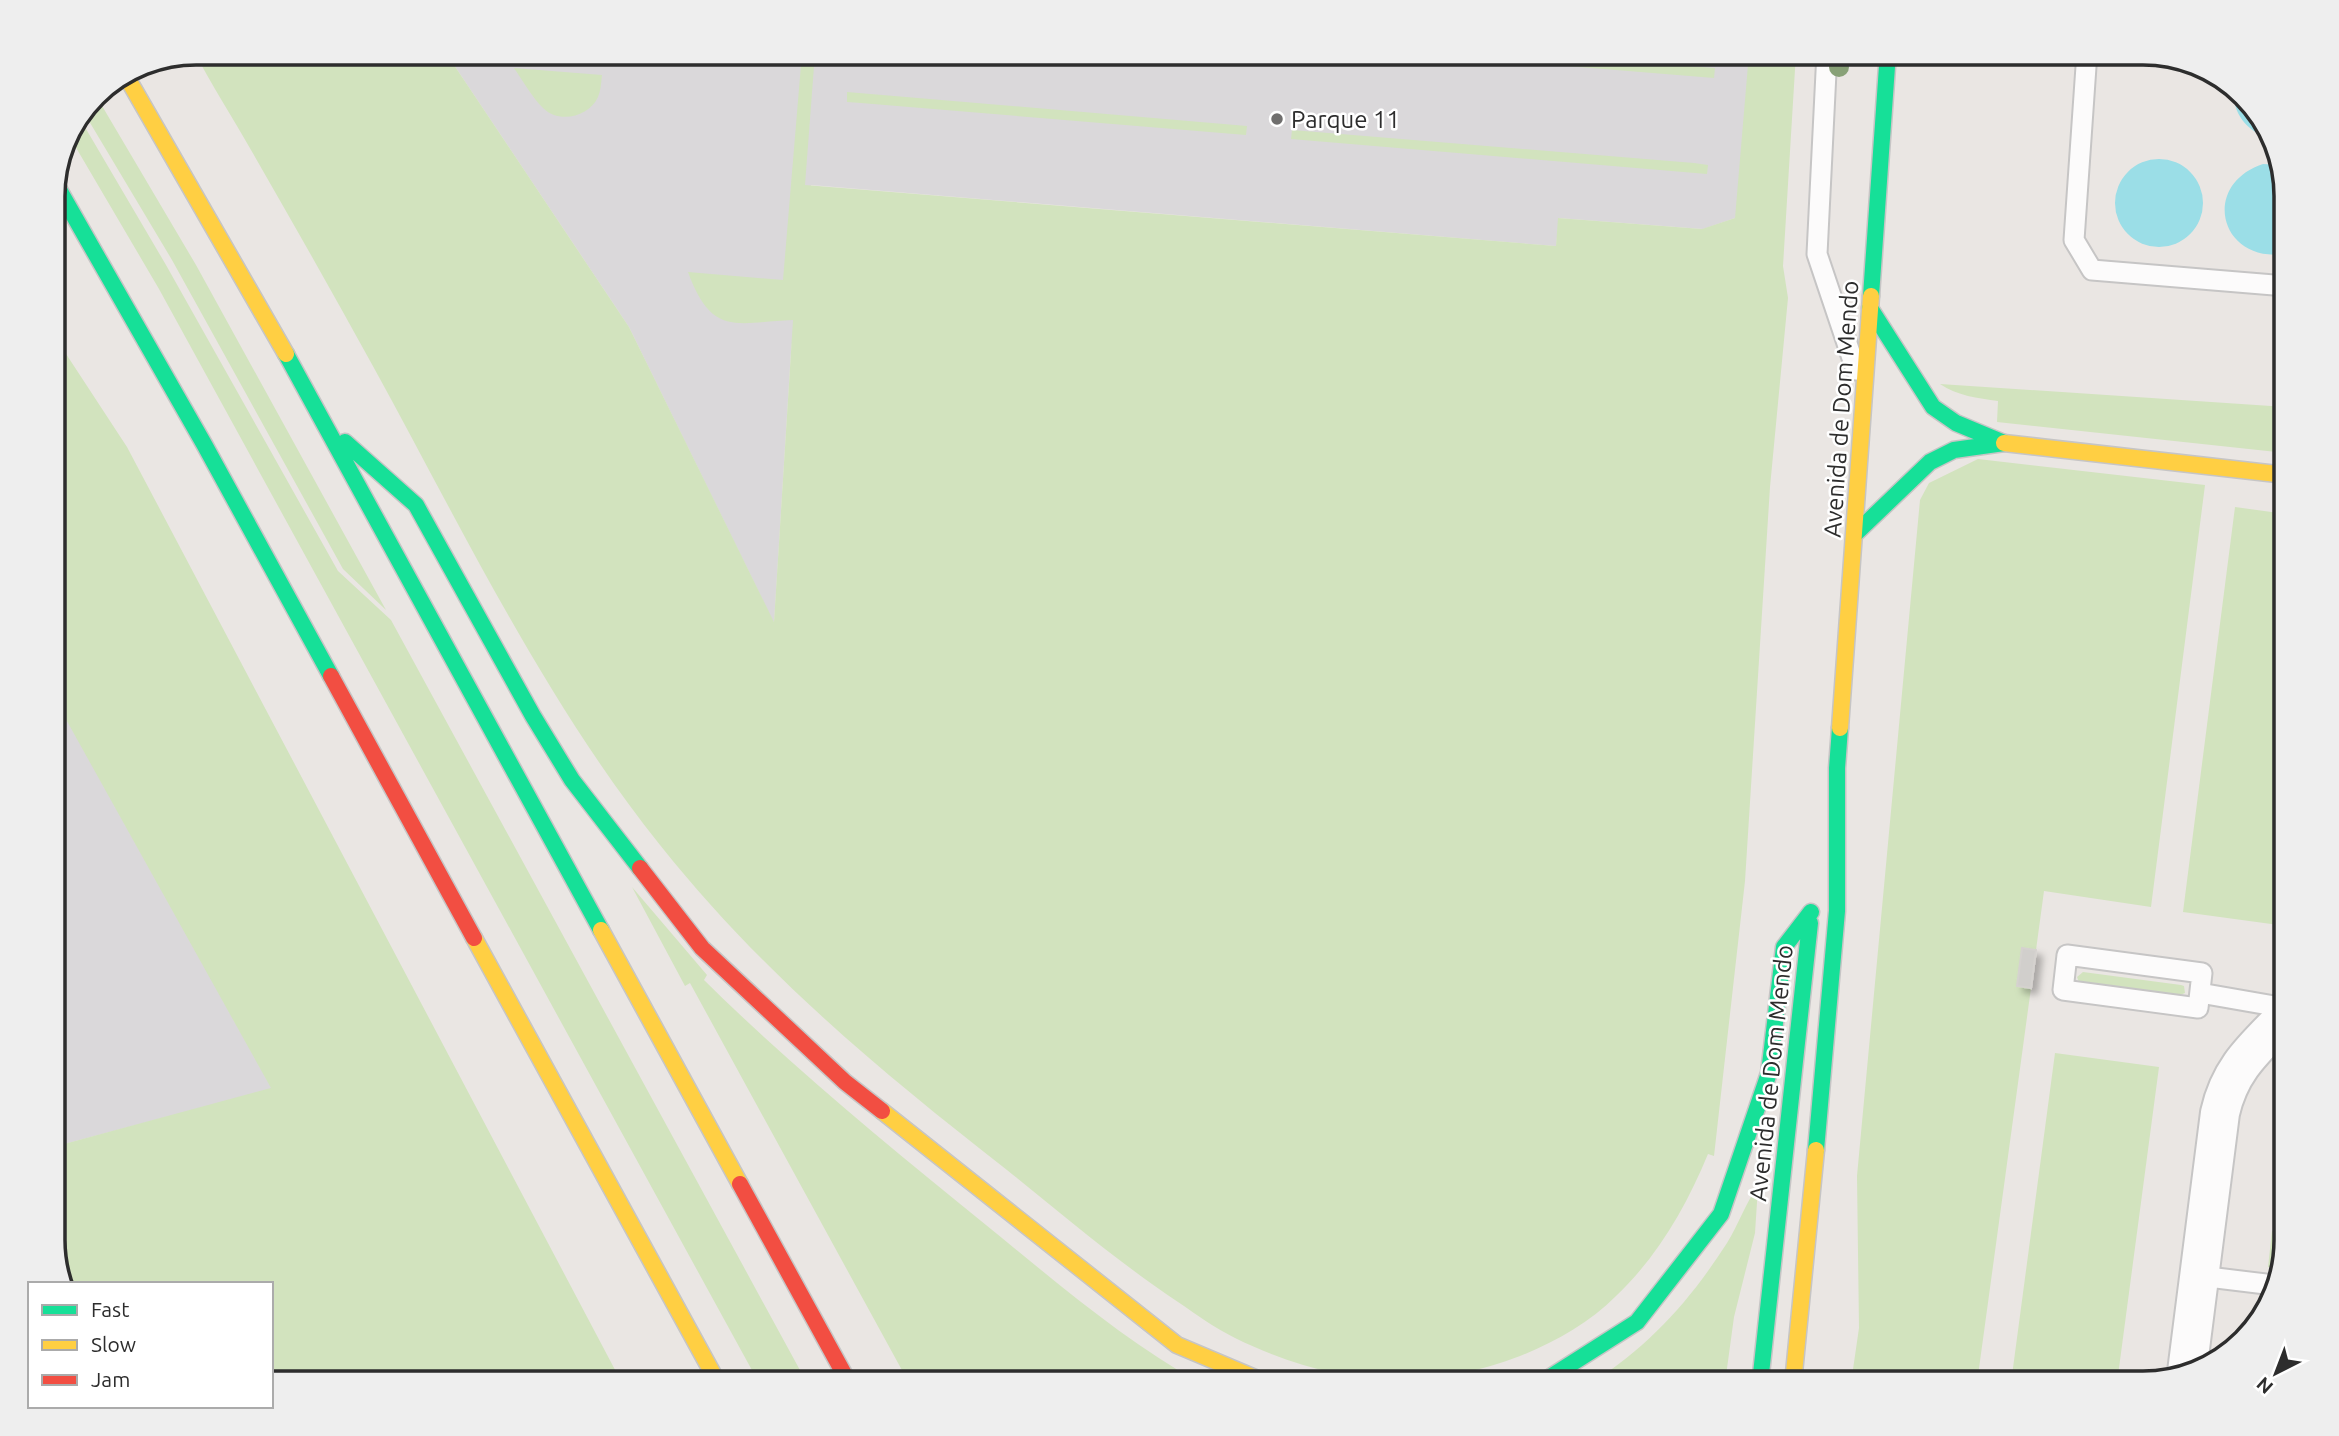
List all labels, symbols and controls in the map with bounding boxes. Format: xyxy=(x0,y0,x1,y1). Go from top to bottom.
place label: Parque 11 xyxy=(1291,106,1400,133)
marker: Parque 11 xyxy=(1269,111,1285,127)
street label: Avenida de Dom Mendo xyxy=(1819,280,1863,538)
street label: Avenida de Dom Mendo xyxy=(1744,944,1798,1202)
legend xyxy=(28,1282,273,1408)
text: Fast xyxy=(91,1297,129,1321)
text: Slow xyxy=(91,1332,136,1356)
north arrow xyxy=(2241,1338,2311,1408)
text: Jam xyxy=(91,1367,130,1391)
text: N xyxy=(2252,1373,2277,1399)

